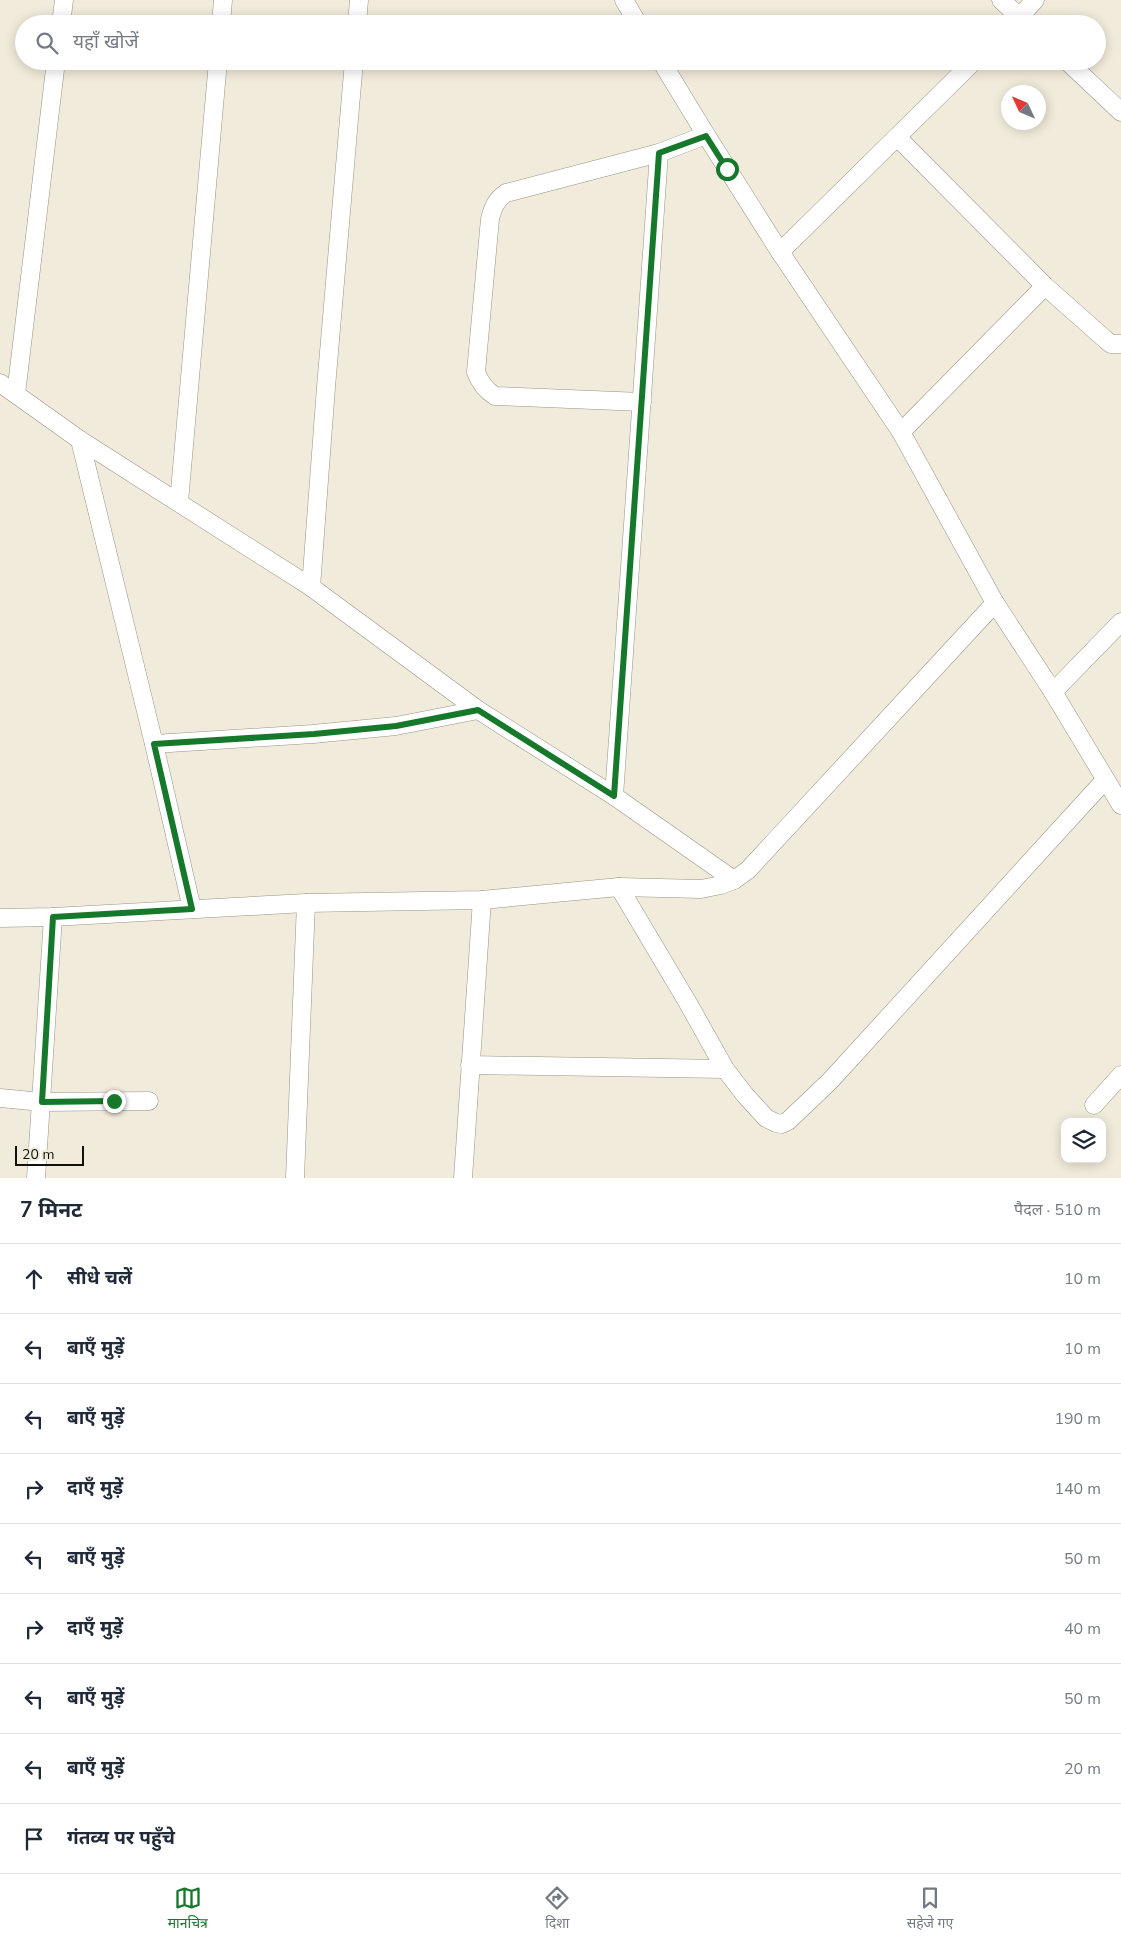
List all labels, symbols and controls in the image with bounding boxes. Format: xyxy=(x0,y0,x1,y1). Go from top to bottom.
search box xyxy=(15,15,1106,70)
icon: search xyxy=(33,29,61,57)
text: यहाँ खोजें xyxy=(73,29,138,55)
north arrow xyxy=(1001,85,1046,130)
route start xyxy=(716,158,739,181)
route end xyxy=(103,1090,126,1113)
map controls xyxy=(1061,1118,1106,1163)
button: layers xyxy=(1061,1118,1106,1163)
scale bar xyxy=(15,1143,84,1166)
text: 20 m xyxy=(22,1145,54,1164)
text: 7 मिनट xyxy=(20,1196,82,1224)
text: पैदल · 510 m xyxy=(1014,1199,1101,1221)
icon: ahead xyxy=(20,1265,48,1293)
text: सीधे चलें xyxy=(67,1265,132,1291)
text: 10 m xyxy=(1064,1268,1101,1290)
icon: left xyxy=(20,1335,48,1363)
text: बाएँ मुड़ें xyxy=(67,1335,124,1361)
text: 10 m xyxy=(1064,1338,1101,1360)
icon: left xyxy=(20,1405,48,1433)
text: बाएँ मुड़ें xyxy=(67,1405,124,1431)
text: 190 m xyxy=(1054,1408,1101,1430)
icon: right xyxy=(20,1475,48,1503)
text: दाएँ मुड़ें xyxy=(67,1475,123,1501)
text: 140 m xyxy=(1054,1478,1101,1500)
icon: left xyxy=(20,1545,48,1573)
text: बाएँ मुड़ें xyxy=(67,1545,124,1571)
text: 50 m xyxy=(1064,1548,1101,1570)
icon: right xyxy=(20,1615,48,1643)
text: दाएँ मुड़ें xyxy=(67,1615,123,1641)
text: 40 m xyxy=(1064,1618,1101,1640)
icon: left xyxy=(20,1685,48,1713)
text: बाएँ मुड़ें xyxy=(67,1685,124,1711)
text: 50 m xyxy=(1064,1688,1101,1710)
icon: left xyxy=(20,1755,48,1783)
text: बाएँ मुड़ें xyxy=(67,1755,124,1781)
text: 20 m xyxy=(1064,1758,1101,1780)
icon: arrive xyxy=(20,1825,48,1853)
text: गंतव्य पर पहुँचे xyxy=(67,1825,175,1851)
tab: मानचित्र xyxy=(168,1884,208,1934)
tab: दिशा xyxy=(543,1884,571,1934)
tab: सहेजे गए xyxy=(907,1884,953,1934)

